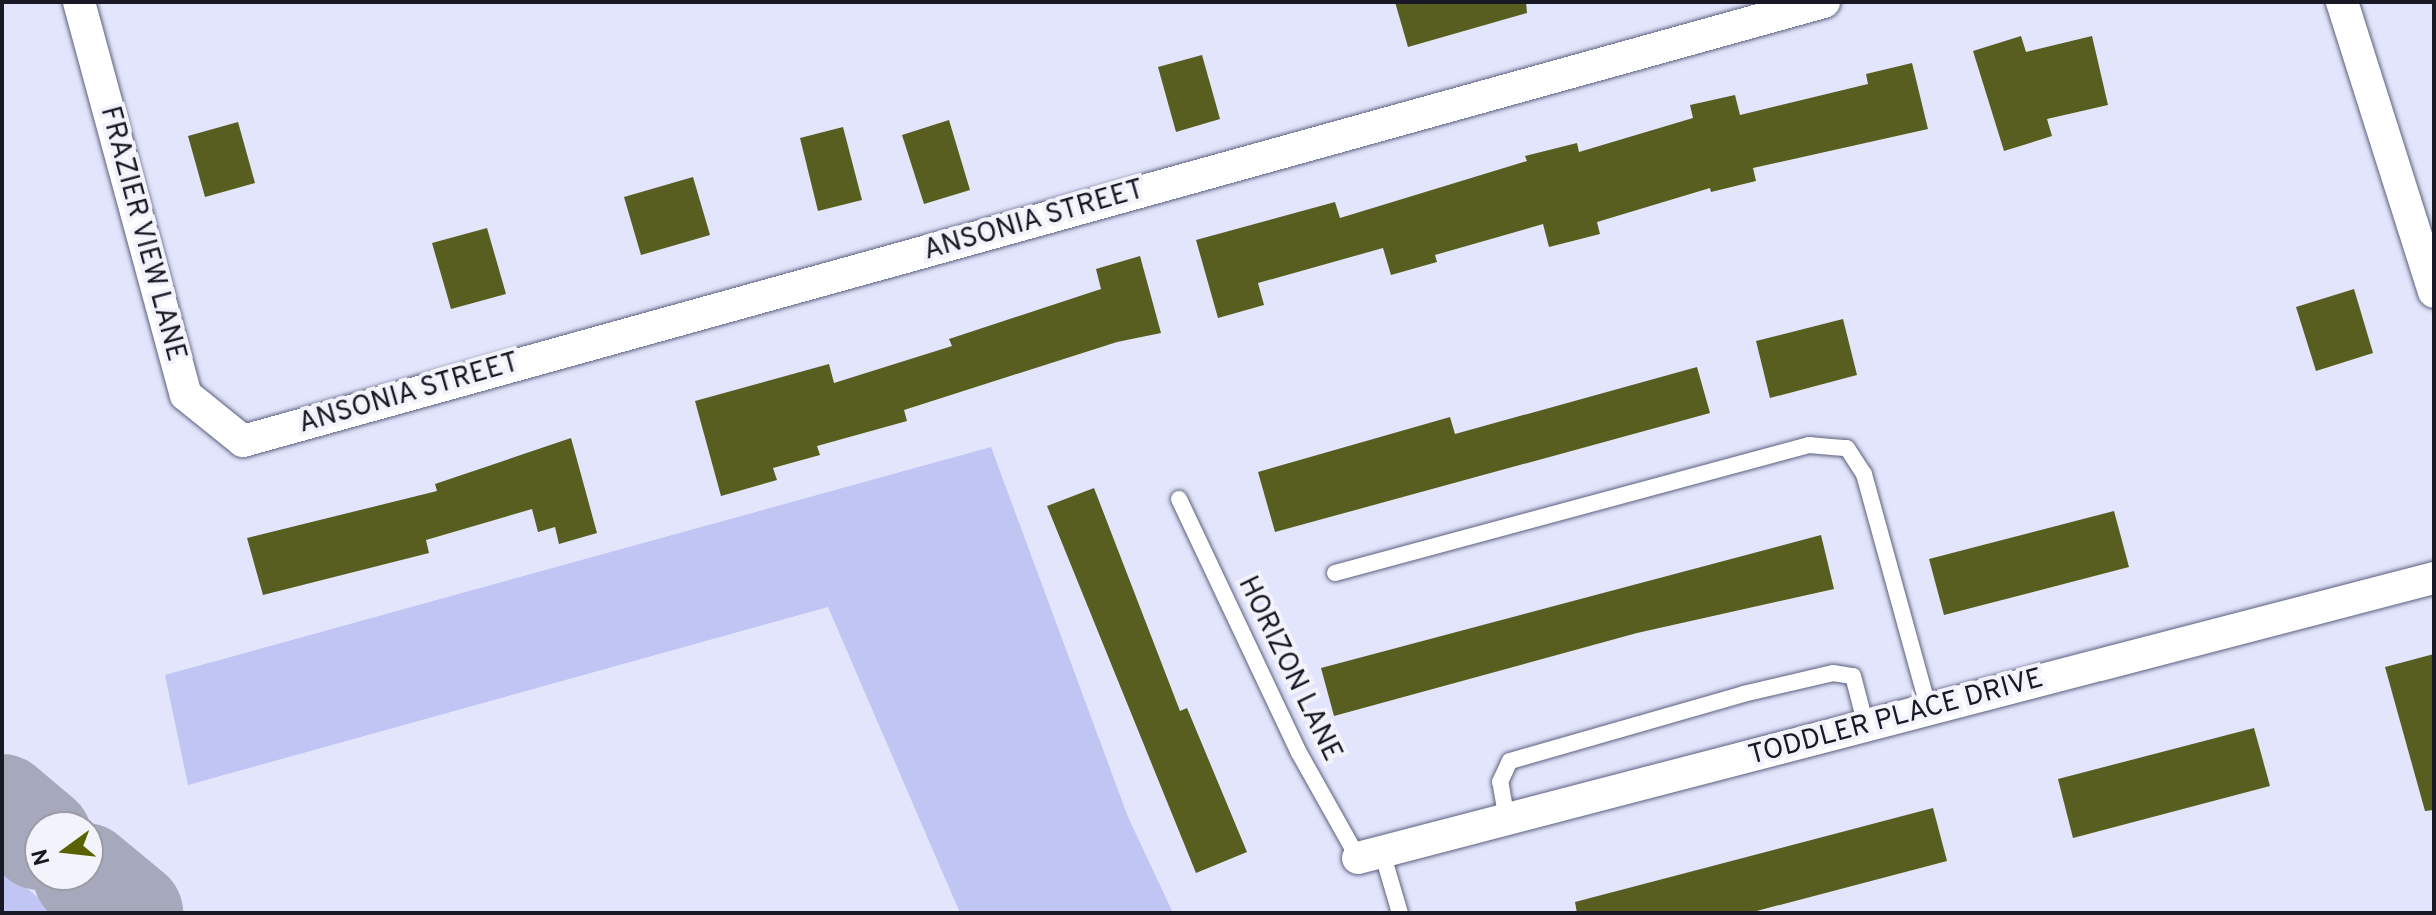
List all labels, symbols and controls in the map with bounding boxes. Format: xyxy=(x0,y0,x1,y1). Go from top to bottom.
street label: FRAZIER VIEW LANE xyxy=(92,102,192,366)
street label: ANSONIA STREET xyxy=(919,173,1149,269)
street label: ANSONIA STREET xyxy=(294,346,524,442)
street label: HORIZON LANE xyxy=(1230,571,1348,767)
street label: TODDLER PLACE DRIVE xyxy=(1745,663,2047,773)
north arrow xyxy=(24,811,104,891)
text: N xyxy=(27,846,57,868)

